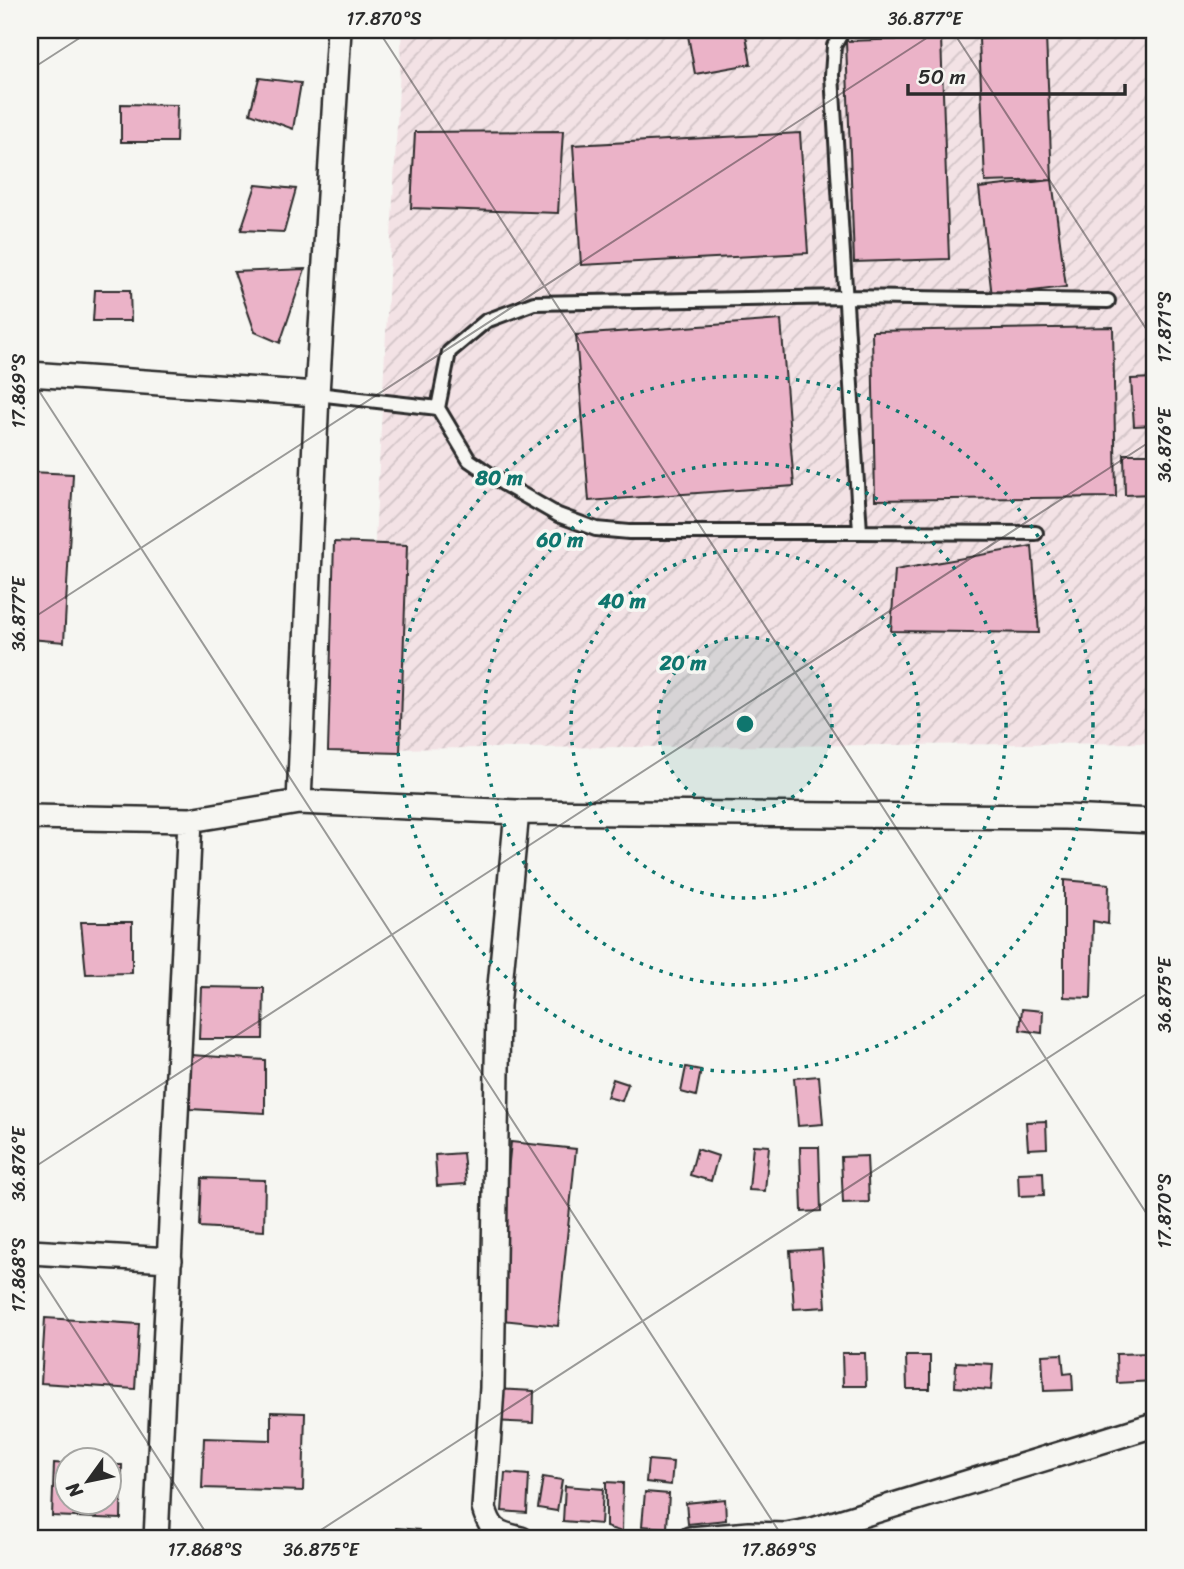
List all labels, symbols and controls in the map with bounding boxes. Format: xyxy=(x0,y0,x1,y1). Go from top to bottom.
text: 17.870°S xyxy=(347,3,421,35)
text: 36.877°E xyxy=(888,3,963,35)
scale bar xyxy=(908,52,1124,96)
text: 50 m xyxy=(918,58,966,96)
text: 17.871°S xyxy=(1149,291,1181,363)
text: 17.869°S xyxy=(3,354,35,428)
text: 36.876°E xyxy=(1149,407,1181,482)
text: 80 m xyxy=(474,459,524,497)
text: 60 m xyxy=(536,521,584,559)
text: 36.877°E xyxy=(3,576,35,651)
text: 40 m xyxy=(597,582,647,620)
text: 20 m xyxy=(659,644,707,682)
centre of rings xyxy=(733,712,757,736)
text: 36.875°E xyxy=(1149,956,1181,1033)
text: 36.876°E xyxy=(3,1126,35,1201)
text: 17.870°S xyxy=(1149,1174,1181,1248)
text: 17.868°S xyxy=(3,1238,35,1312)
north arrow xyxy=(52,1446,122,1516)
text: N xyxy=(56,1475,92,1505)
text: 17.868°S xyxy=(168,1534,242,1566)
text: 36.875°E xyxy=(283,1534,360,1566)
text: 17.869°S xyxy=(742,1534,816,1566)

